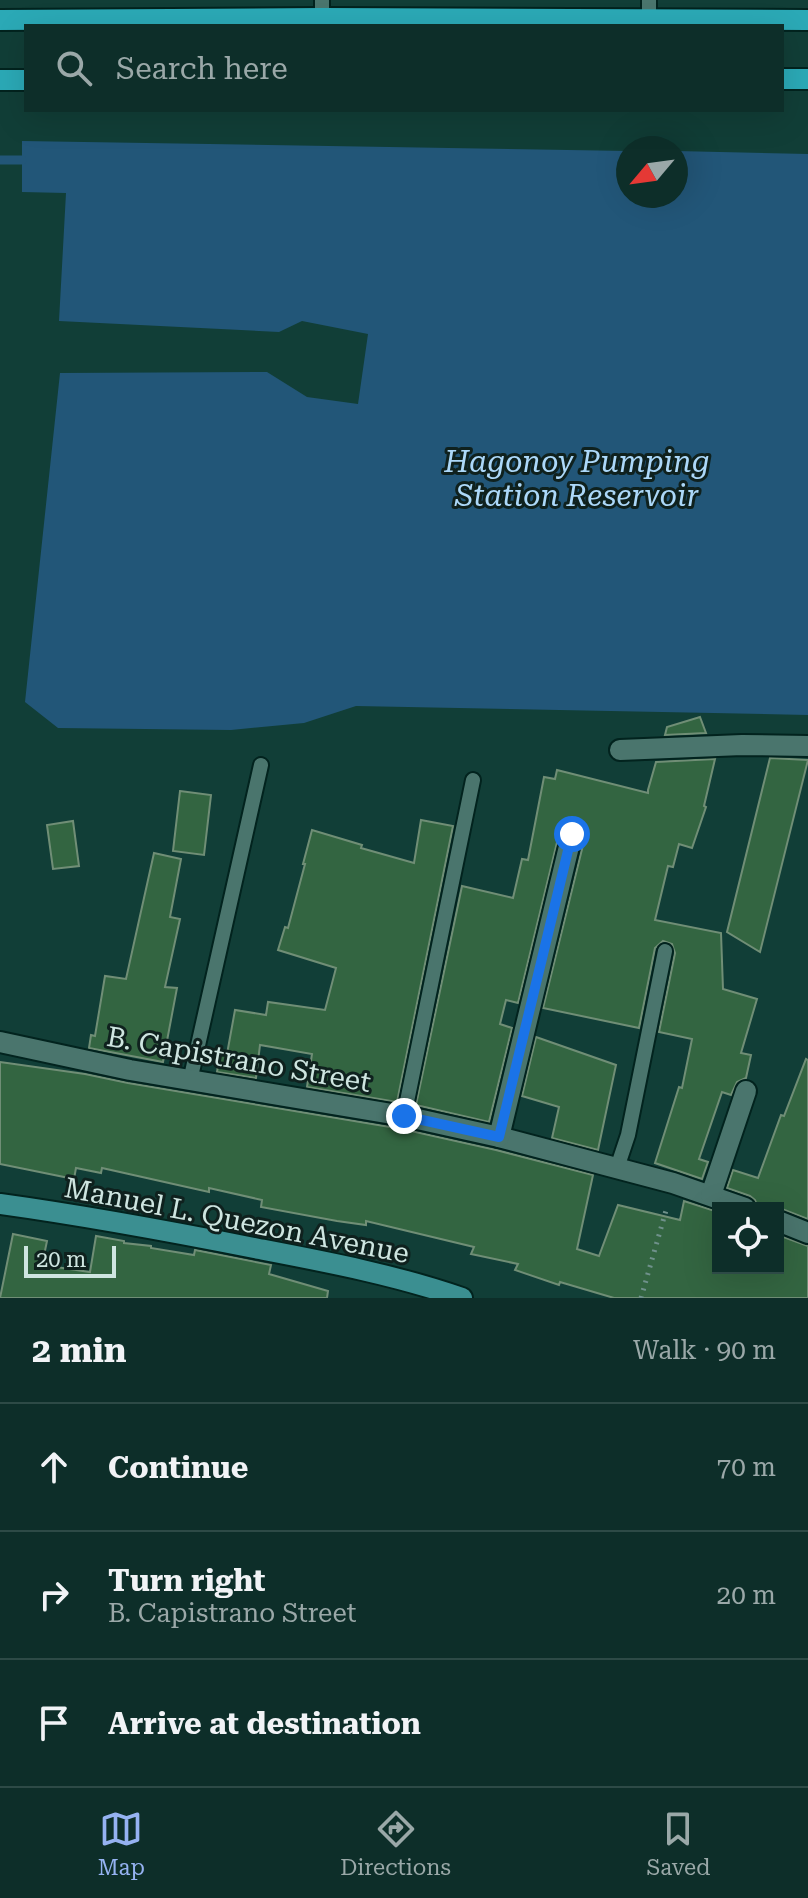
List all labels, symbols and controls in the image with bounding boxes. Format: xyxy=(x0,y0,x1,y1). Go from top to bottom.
search box xyxy=(24,24,784,112)
icon: search xyxy=(52,46,96,90)
text: Search here xyxy=(116,51,288,86)
north arrow xyxy=(616,136,688,208)
water label: Hagonoy Pumping Station Reservoir xyxy=(443,444,710,513)
route start xyxy=(554,816,590,852)
street label: B. Capistrano Street xyxy=(104,1020,374,1099)
route end xyxy=(386,1098,422,1134)
street label: Manuel L. Quezon Avenue xyxy=(62,1171,412,1270)
map controls xyxy=(712,1202,784,1274)
button: locate xyxy=(712,1202,784,1274)
scale bar xyxy=(24,1242,116,1278)
text: 20 m xyxy=(36,1247,86,1272)
text: 2 min xyxy=(32,1330,127,1370)
text: Walk · 90 m xyxy=(633,1335,776,1365)
icon: ahead xyxy=(32,1445,76,1489)
text: Continue xyxy=(108,1450,248,1485)
text: 70 m xyxy=(717,1452,776,1482)
text: Turn right xyxy=(108,1563,265,1598)
icon: right xyxy=(32,1573,76,1617)
text: 20 m xyxy=(717,1580,776,1610)
text: B. Capistrano Street xyxy=(108,1598,356,1628)
icon: arrive xyxy=(32,1701,76,1745)
text: Arrive at destination xyxy=(108,1706,421,1741)
tab: Map xyxy=(98,1807,145,1880)
tab: Directions xyxy=(340,1807,451,1880)
tab: Saved xyxy=(646,1807,710,1880)

